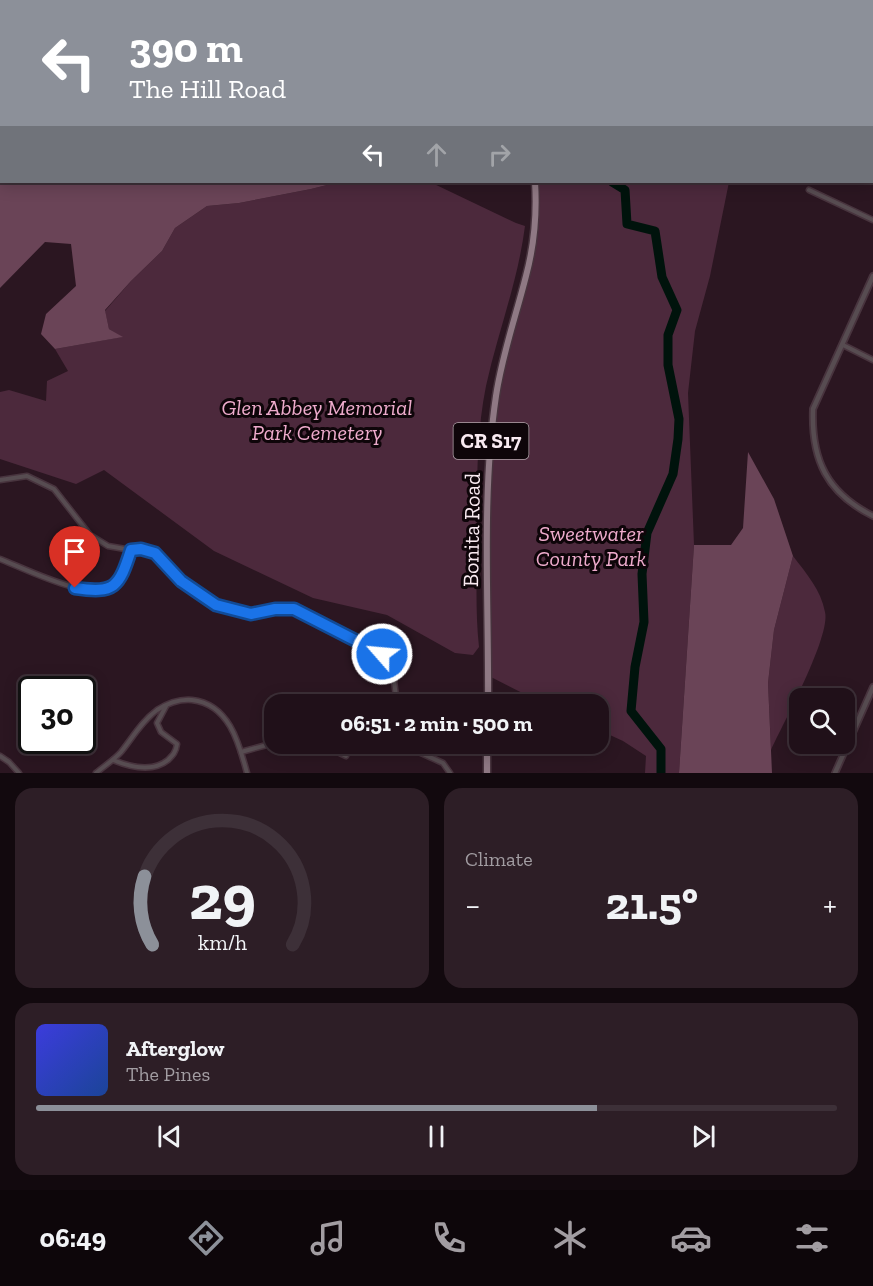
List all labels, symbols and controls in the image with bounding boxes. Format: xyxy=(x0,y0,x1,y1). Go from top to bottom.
text: 390 m xyxy=(129,22,243,73)
icon: left xyxy=(30,24,108,102)
text: The Hill Road xyxy=(129,73,286,105)
icon: left xyxy=(357,138,390,171)
icon: ahead xyxy=(420,138,453,171)
icon: right xyxy=(483,138,516,171)
park label: Glen Abbey Memorial Park Cemetery xyxy=(221,394,413,446)
road number: CR S17 xyxy=(454,423,528,459)
street label: Bonita Road xyxy=(457,473,486,587)
park label: Sweetwater County Park xyxy=(536,520,646,572)
pin xyxy=(49,526,100,588)
icon: arrive xyxy=(58,535,91,568)
position arrow xyxy=(350,622,414,686)
speed limit sign: 30 xyxy=(18,676,96,754)
map controls xyxy=(789,688,855,754)
button: search xyxy=(789,688,855,754)
text: 06:51 · 2 min · 500 m xyxy=(341,710,532,737)
text: Climate xyxy=(465,847,533,871)
text: 29 xyxy=(189,860,255,935)
text: 21.5° xyxy=(606,877,698,931)
text: − xyxy=(465,885,480,924)
text: + xyxy=(823,885,837,924)
text: km/h xyxy=(198,930,246,955)
text: Afterglow xyxy=(126,1035,224,1062)
text: The Pines xyxy=(126,1062,210,1086)
icon: previous xyxy=(153,1120,186,1153)
icon: pause xyxy=(420,1120,453,1153)
icon: next xyxy=(687,1120,720,1153)
icon: directions xyxy=(185,1217,227,1259)
icon: music xyxy=(307,1217,349,1259)
icon: phone xyxy=(428,1217,470,1259)
icon: climate xyxy=(549,1217,591,1259)
icon: car xyxy=(670,1217,712,1259)
icon: filters xyxy=(791,1217,833,1259)
text: 06:49 xyxy=(40,1222,106,1254)

